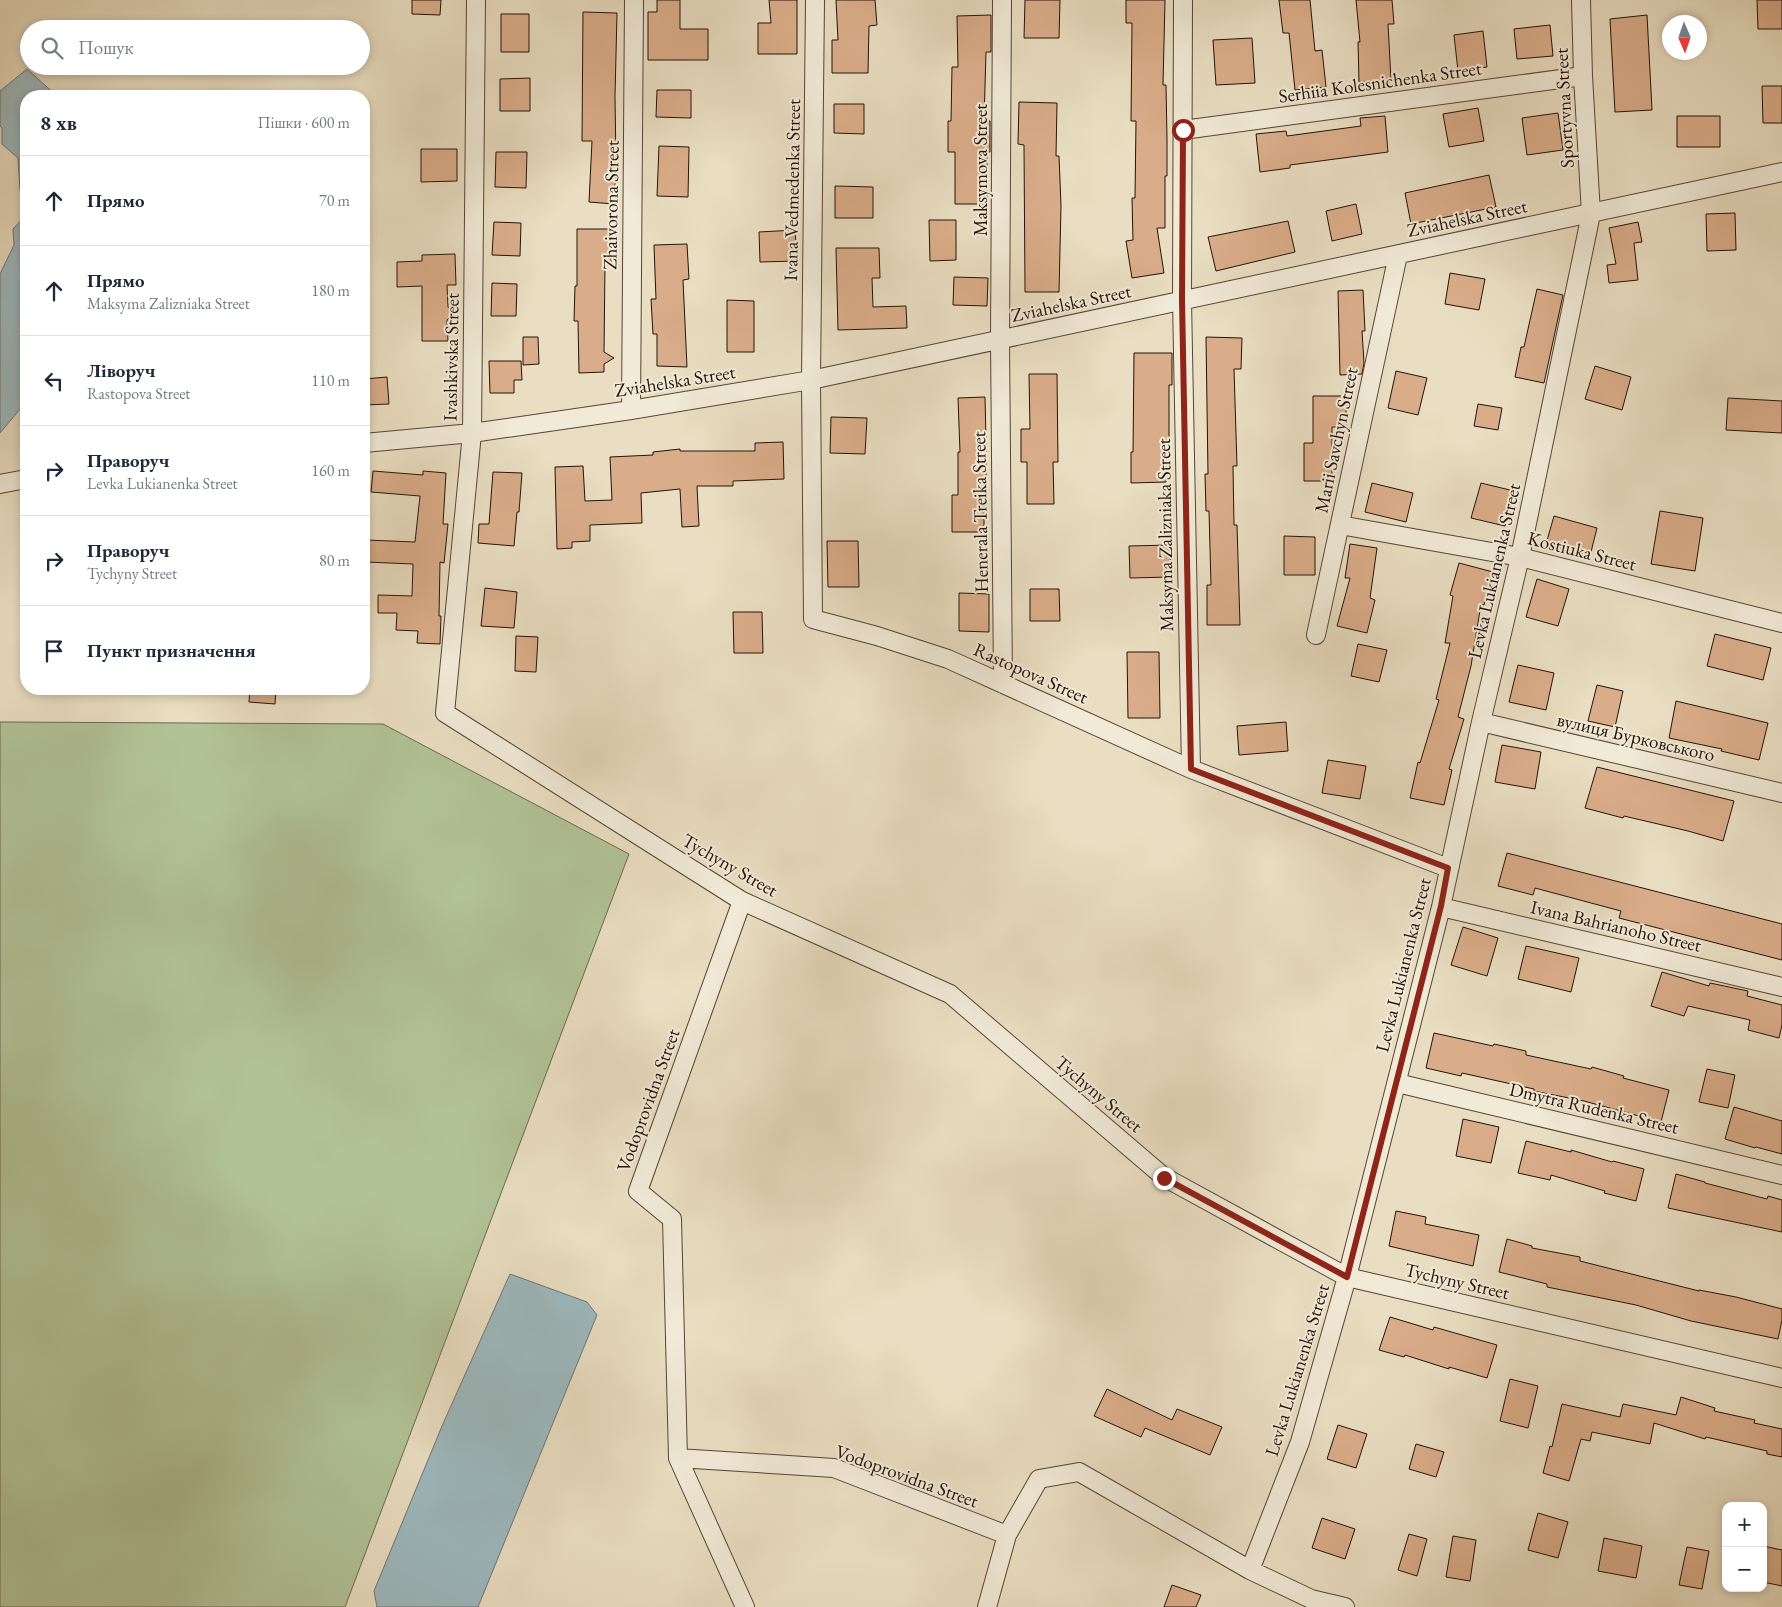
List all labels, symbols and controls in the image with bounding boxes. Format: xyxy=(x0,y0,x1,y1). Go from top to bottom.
north arrow xyxy=(1662,15,1707,60)
search box xyxy=(20,20,370,75)
icon: search xyxy=(38,34,66,62)
text: Пошук xyxy=(78,35,134,60)
street label: Sportyvna Street xyxy=(1548,47,1580,169)
street label: Serhiia Kolesnichenka Street xyxy=(1277,55,1483,109)
street label: Ivana Vedmedenka Street xyxy=(778,99,806,281)
street label: Maksymova Street xyxy=(968,104,993,236)
text: 8 хв xyxy=(40,109,77,136)
text: Пішки · 600 m xyxy=(257,112,350,133)
route start xyxy=(1172,119,1195,142)
street label: Zhaivorona Street xyxy=(597,140,625,270)
icon: ahead xyxy=(40,187,68,215)
text: Прямо xyxy=(87,188,145,213)
text: 70 m xyxy=(319,190,350,211)
street label: Zviahelska Street xyxy=(1405,193,1529,243)
text: Прямо xyxy=(87,268,145,293)
icon: ahead xyxy=(40,277,68,305)
street label: Zviahelska Street xyxy=(1009,278,1133,328)
text: 180 m xyxy=(311,280,350,301)
text: Maksyma Zalizniaka Street xyxy=(87,293,250,314)
street label: Ivashkivska Street xyxy=(437,293,465,421)
text: Ліворуч xyxy=(87,358,155,383)
street label: Zviahelska Street xyxy=(613,359,737,403)
street label: Marii Savchyn Street xyxy=(1308,365,1364,515)
icon: left xyxy=(40,367,68,395)
text: 110 m xyxy=(311,370,350,391)
text: Rastopova Street xyxy=(87,383,190,404)
street label: Henerala Treika Street xyxy=(966,431,994,593)
street label: Maksyma Zalizniaka Street xyxy=(1151,438,1179,632)
text: Праворуч xyxy=(87,448,169,473)
icon: right xyxy=(40,457,68,485)
text: 160 m xyxy=(311,460,350,481)
text: Levka Lukianenka Street xyxy=(87,473,238,494)
street label: Levka Lukianenka Street xyxy=(1462,481,1526,661)
street label: Kostiuka Street xyxy=(1525,525,1639,577)
text: Праворуч xyxy=(87,538,169,563)
icon: right xyxy=(40,547,68,575)
text: 80 m xyxy=(319,550,350,571)
text: Tychyny Street xyxy=(87,563,177,584)
icon: arrive xyxy=(40,637,68,665)
street label: Rastopova Street xyxy=(970,637,1092,709)
text: Пункт призначення xyxy=(87,638,256,663)
street label: вулиця Бурковського xyxy=(1555,707,1717,767)
street label: Tychyny Street xyxy=(677,827,783,903)
street label: Levka Lukianenka Street xyxy=(1369,875,1437,1055)
street label: Ivana Bahrianoho Street xyxy=(1528,894,1704,958)
street label: Vodoprovidna Street xyxy=(611,1025,685,1175)
street label: Tychyny Street xyxy=(1050,1050,1148,1138)
street label: Dmytra Rudenka Street xyxy=(1507,1076,1681,1140)
route end xyxy=(1153,1167,1176,1190)
street label: Tychyny Street xyxy=(1402,1257,1512,1305)
street label: Levka Lukianenka Street xyxy=(1259,1281,1335,1459)
street label: Vodoprovidna Street xyxy=(832,1439,982,1513)
map controls xyxy=(1722,1502,1767,1592)
button: + xyxy=(1722,1502,1767,1547)
button: − xyxy=(1722,1547,1767,1592)

